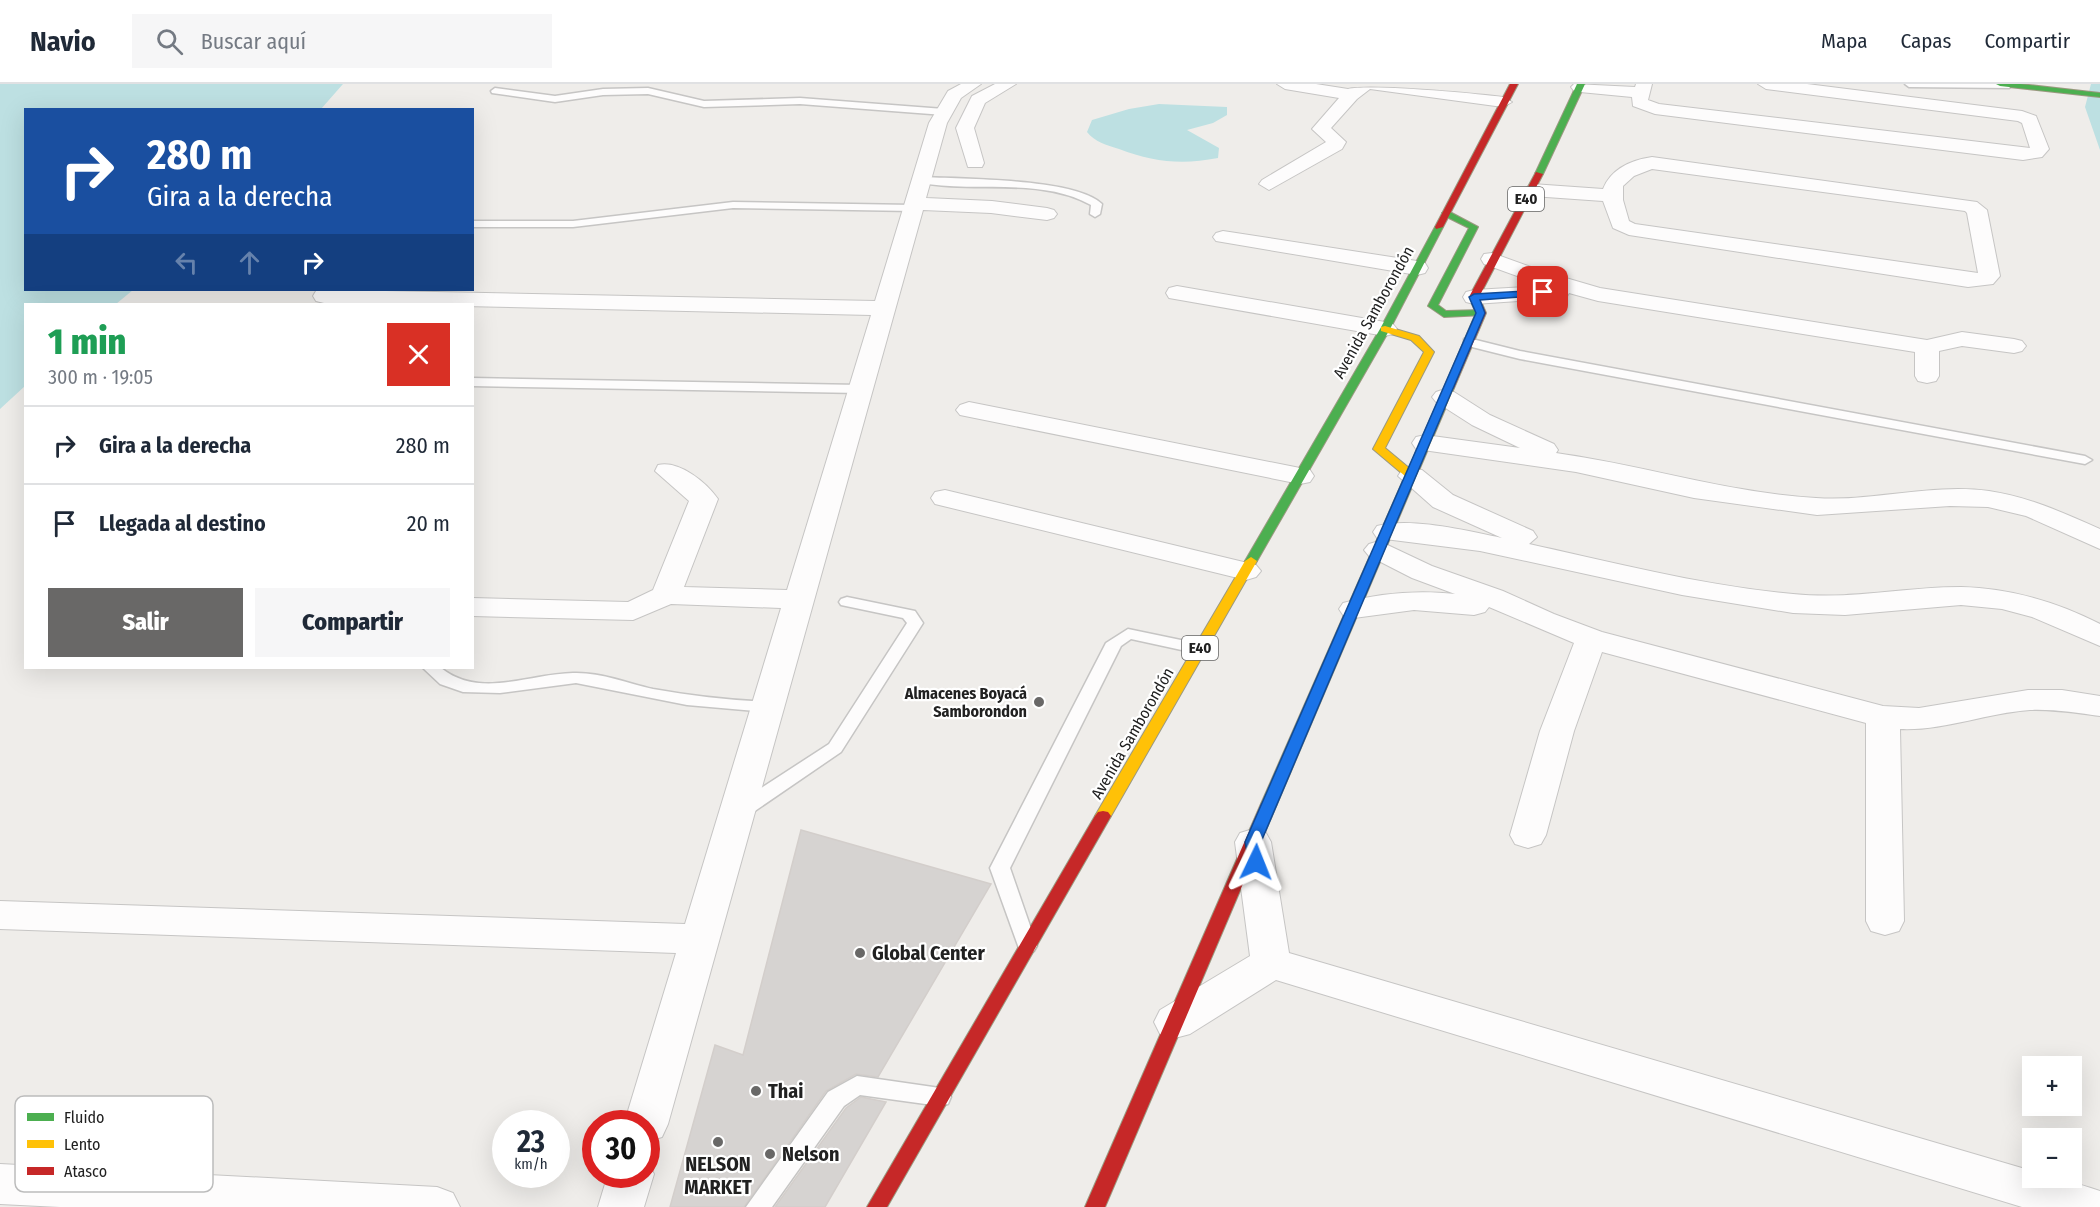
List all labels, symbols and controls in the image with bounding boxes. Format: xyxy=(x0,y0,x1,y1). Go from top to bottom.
search box xyxy=(132,14,552,68)
text: Navio xyxy=(30,25,96,58)
icon: search xyxy=(153,25,186,58)
text: Buscar aquí xyxy=(201,28,306,55)
text: Mapa xyxy=(1821,28,1868,54)
text: Capas xyxy=(1901,28,1951,54)
text: Compartir xyxy=(1984,28,2070,54)
text: 280 m xyxy=(147,130,252,180)
icon: right xyxy=(48,132,126,210)
text: Gira a la derecha xyxy=(147,181,332,213)
road number: E40 xyxy=(1508,187,1544,211)
street label: Avenida Samborondón xyxy=(1329,243,1418,382)
icon: left xyxy=(170,246,203,279)
icon: ahead xyxy=(233,246,266,279)
icon: right xyxy=(296,246,329,279)
pin xyxy=(1517,266,1568,317)
icon: arrive xyxy=(1526,275,1559,308)
text: 1 min xyxy=(48,320,126,364)
button: close xyxy=(387,323,450,386)
text: 300 m · 19:05 xyxy=(48,365,153,389)
icon: right xyxy=(48,429,81,462)
text: Gira a la derecha xyxy=(99,432,251,459)
text: 280 m xyxy=(396,432,450,459)
icon: arrive xyxy=(48,507,81,540)
text: Llegada al destino xyxy=(99,510,266,537)
text: 20 m xyxy=(407,510,450,537)
button: Salir xyxy=(48,588,243,657)
button: Compartir xyxy=(255,588,450,657)
road number: E40 xyxy=(1182,636,1218,660)
street label: Avenida Samborondón xyxy=(1087,664,1178,802)
place label: Almacenes Boyacá Samborondon xyxy=(904,684,1027,721)
marker: Almacenes Boyacá Samborondon xyxy=(1032,695,1046,709)
position arrow xyxy=(1224,830,1288,894)
place label: Global Center xyxy=(872,941,985,965)
marker: Global Center xyxy=(853,946,867,960)
map controls xyxy=(2022,1056,2082,1188)
button: + xyxy=(2022,1056,2082,1116)
place label: Thai xyxy=(768,1079,803,1103)
marker: Thai xyxy=(749,1084,763,1098)
legend xyxy=(15,1096,213,1192)
text: Fluido xyxy=(64,1108,104,1127)
speed limit sign: 30 xyxy=(582,1110,660,1188)
text: 23 xyxy=(517,1124,545,1160)
button: − xyxy=(2022,1128,2082,1188)
text: Lento xyxy=(64,1135,100,1154)
marker: NELSON MARKET xyxy=(711,1135,725,1149)
place label: Nelson xyxy=(782,1142,840,1166)
marker: Nelson xyxy=(763,1147,777,1161)
place label: NELSON MARKET xyxy=(684,1152,752,1199)
text: km/h xyxy=(514,1155,548,1173)
text: Atasco xyxy=(64,1162,107,1181)

